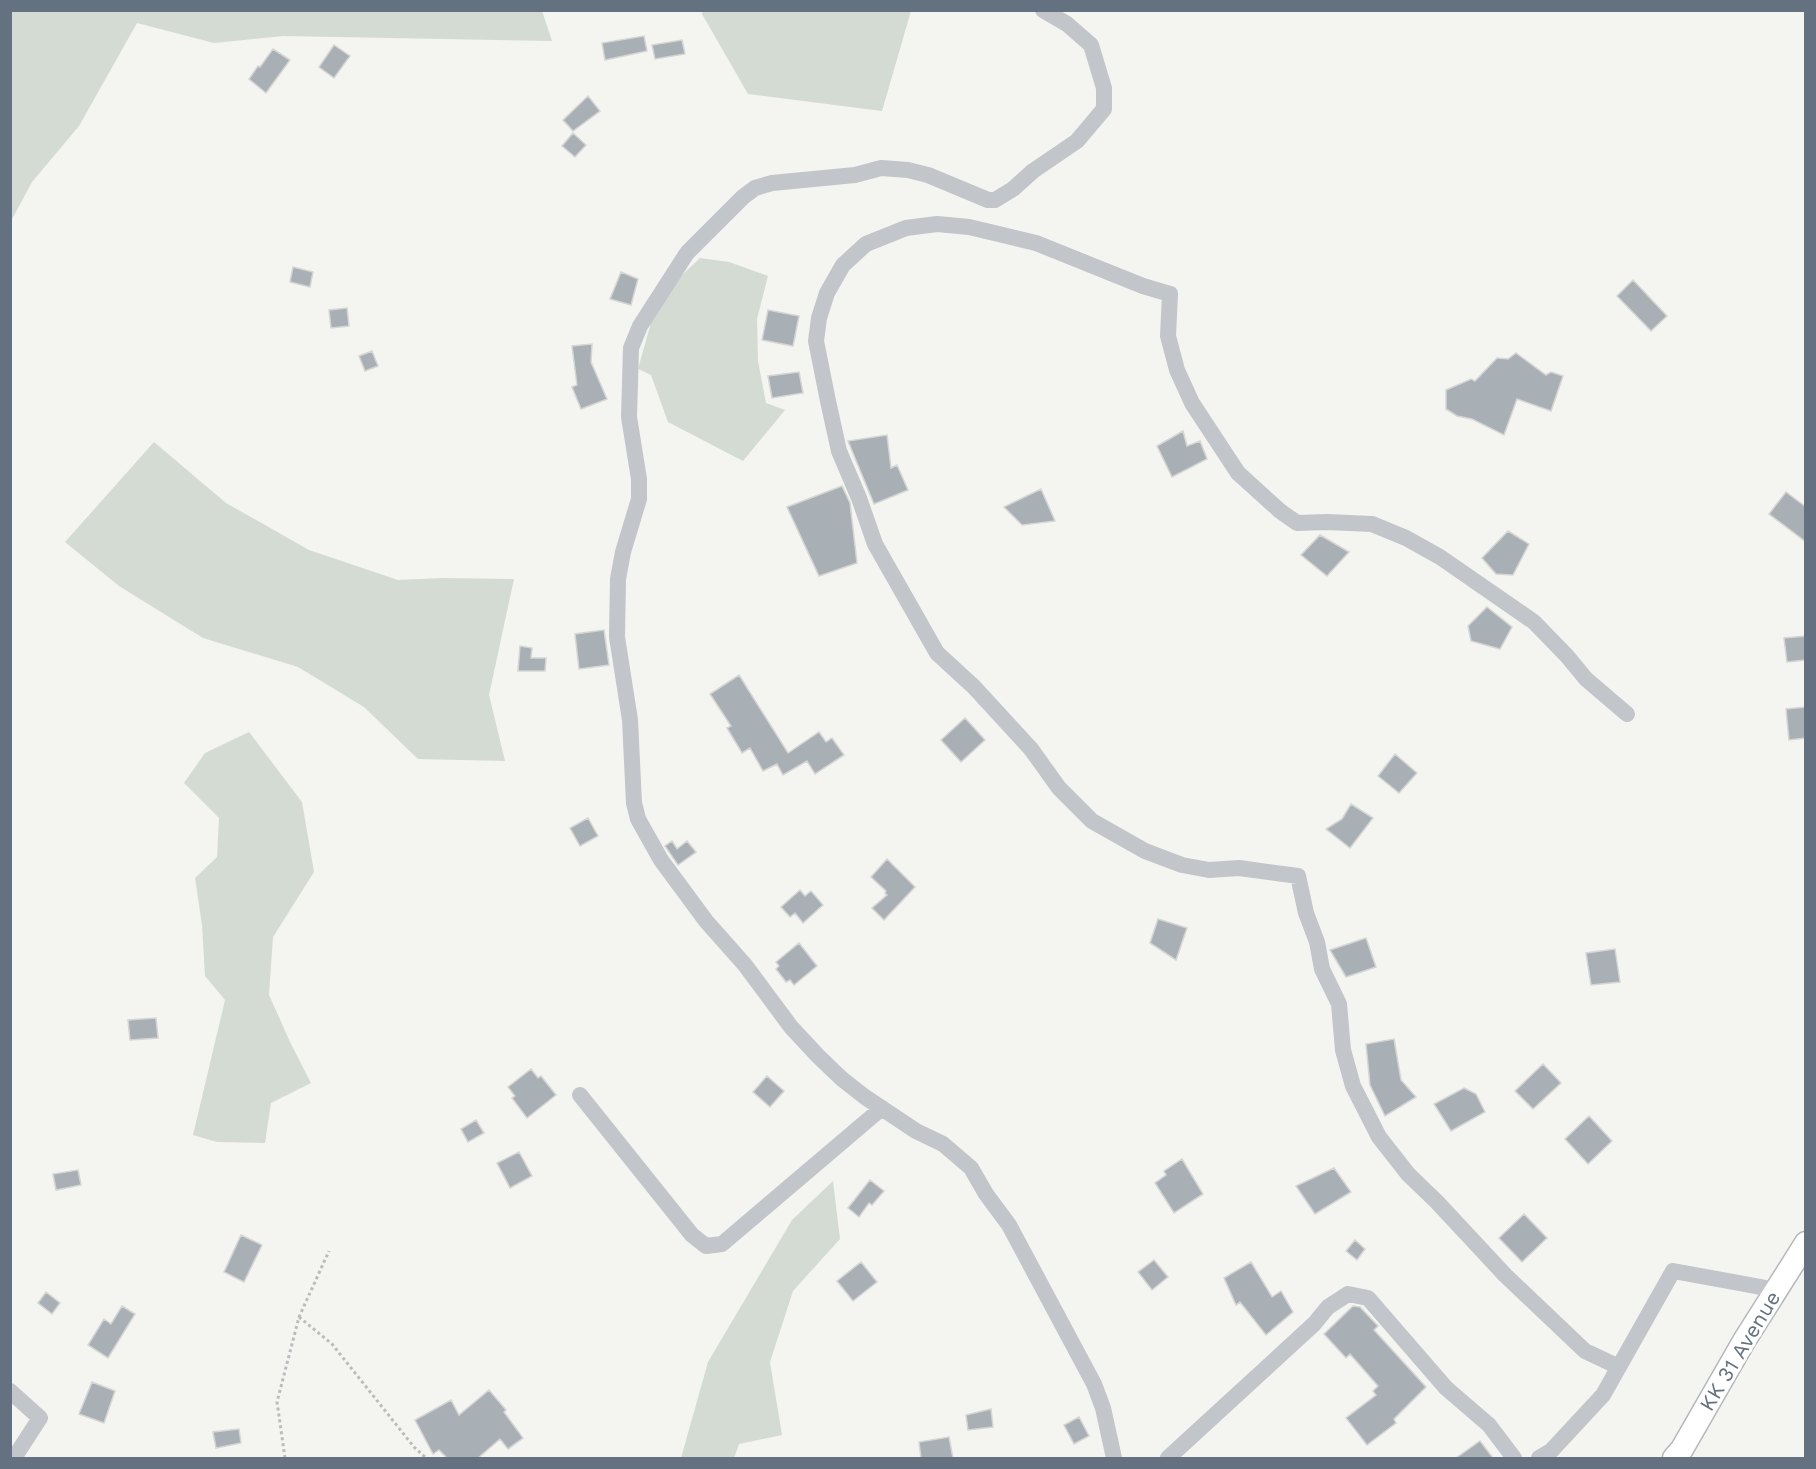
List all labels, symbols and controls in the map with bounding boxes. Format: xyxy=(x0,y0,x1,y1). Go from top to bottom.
street label: KK 31 Avenue xyxy=(1694,1286,1785,1415)

